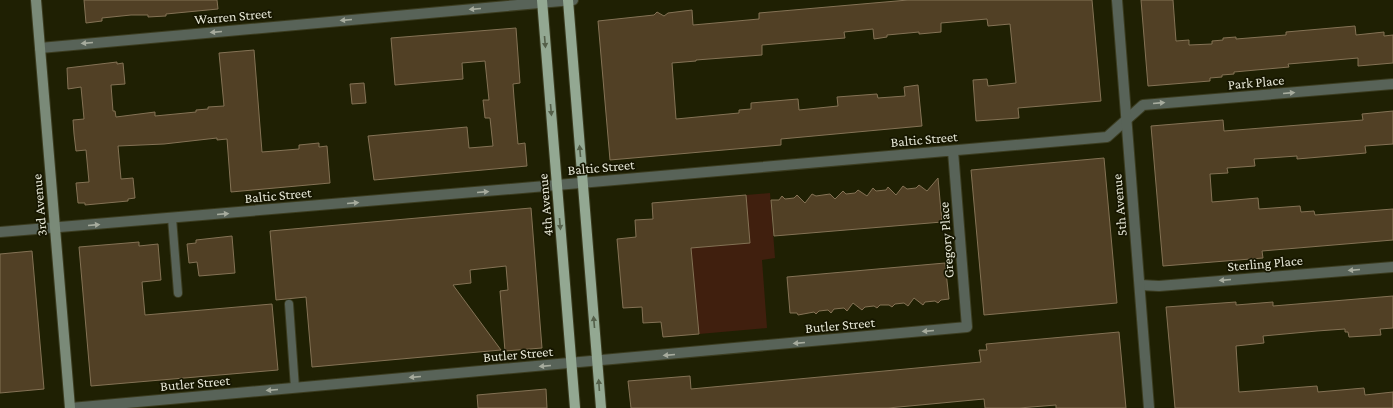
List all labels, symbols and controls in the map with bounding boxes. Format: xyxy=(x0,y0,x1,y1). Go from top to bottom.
street label: Warren Street xyxy=(194,5,273,27)
one-way arrow xyxy=(469,5,481,12)
one-way arrow xyxy=(340,17,352,24)
one-way arrow xyxy=(210,29,222,35)
one-way arrow xyxy=(542,36,549,48)
one-way arrow xyxy=(81,40,93,47)
street label: Park Place xyxy=(1227,72,1285,92)
one-way arrow xyxy=(1283,90,1295,96)
one-way arrow xyxy=(1153,100,1165,107)
one-way arrow xyxy=(547,104,554,116)
street label: Baltic Street xyxy=(890,128,959,150)
one-way arrow xyxy=(577,145,583,157)
street label: Baltic Street xyxy=(567,156,636,178)
street label: 3rd Avenue xyxy=(28,173,50,237)
street label: 4th Avenue xyxy=(534,173,556,237)
street label: 5th Avenue xyxy=(1108,173,1130,237)
street label: Baltic Street xyxy=(244,184,313,206)
one-way arrow xyxy=(477,188,489,195)
one-way arrow xyxy=(347,200,359,206)
street label: Gregory Place xyxy=(935,201,957,279)
one-way arrow xyxy=(217,211,230,217)
one-way arrow xyxy=(557,218,564,230)
one-way arrow xyxy=(88,222,100,229)
street label: Sterling Place xyxy=(1227,252,1303,274)
one-way arrow xyxy=(1348,266,1360,273)
one-way arrow xyxy=(1219,277,1231,284)
street label: Butler Street xyxy=(804,314,876,336)
one-way arrow xyxy=(591,316,598,328)
one-way arrow xyxy=(922,328,934,334)
one-way arrow xyxy=(793,339,805,346)
street label: Butler Street xyxy=(482,343,554,365)
one-way arrow xyxy=(663,351,675,358)
one-way arrow xyxy=(539,362,551,369)
street label: Butler Street xyxy=(159,372,231,394)
one-way arrow xyxy=(409,374,421,381)
one-way arrow xyxy=(596,379,603,391)
one-way arrow xyxy=(266,387,278,393)

